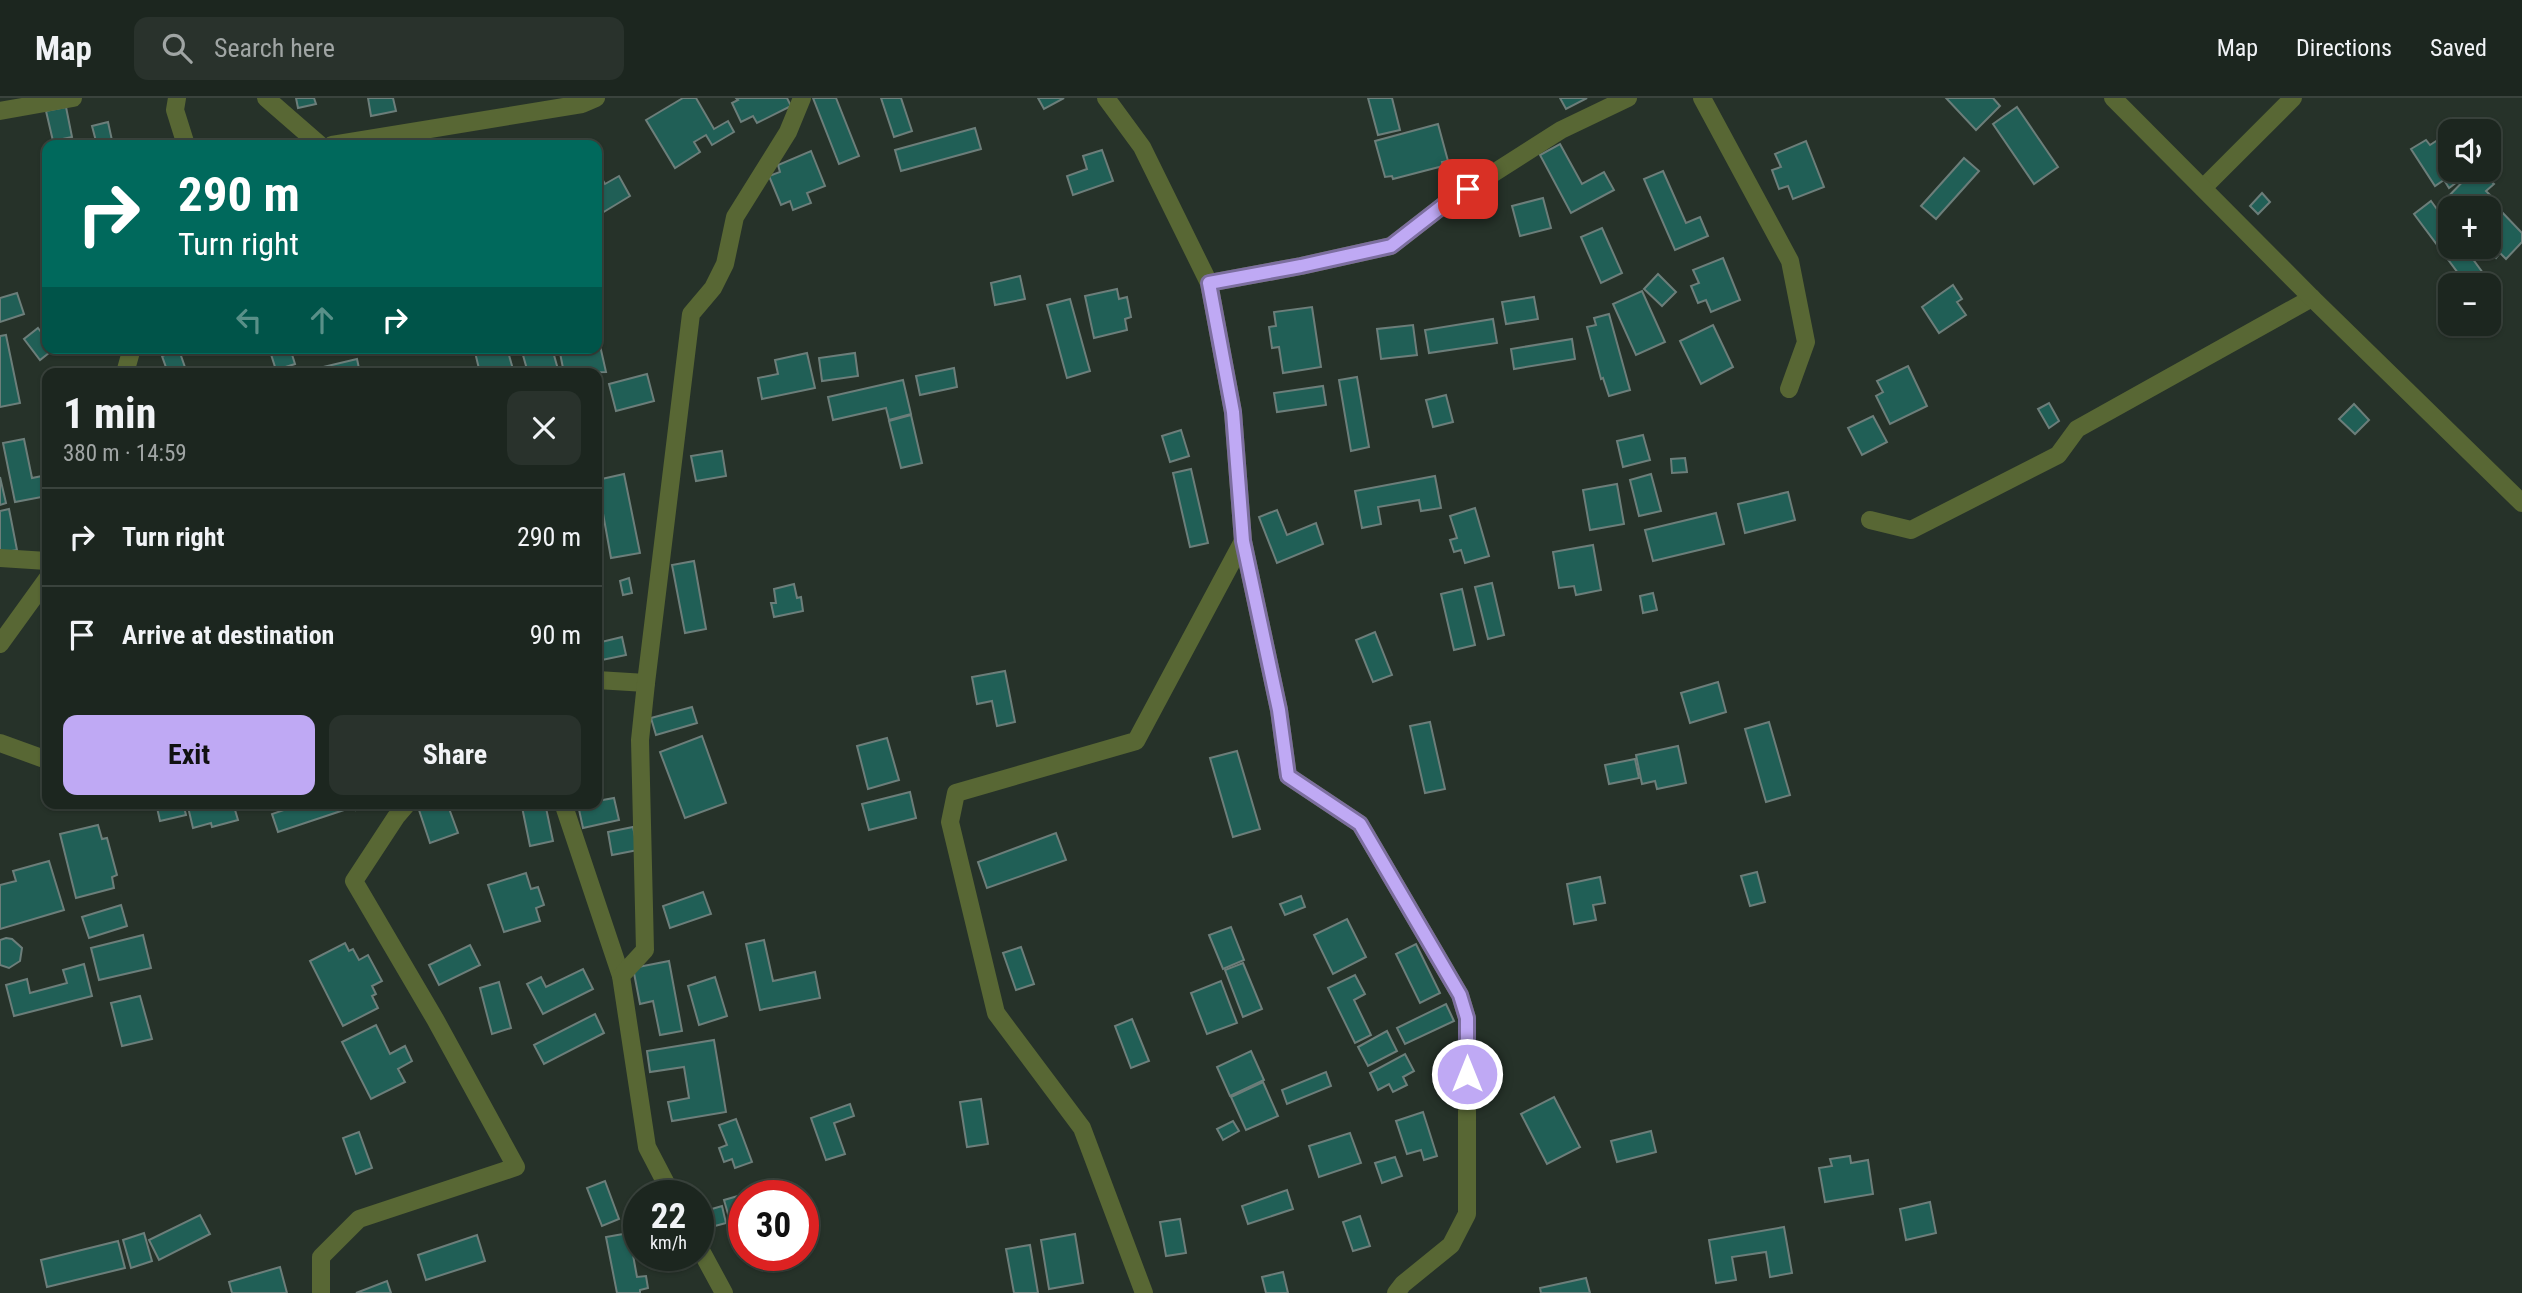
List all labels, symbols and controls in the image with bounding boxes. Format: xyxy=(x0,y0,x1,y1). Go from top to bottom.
search box xyxy=(134,17,624,80)
text: Map xyxy=(35,29,92,68)
icon: search xyxy=(158,29,196,67)
text: Search here xyxy=(214,33,335,63)
text: Map xyxy=(2217,34,2258,62)
text: Directions xyxy=(2296,34,2392,62)
text: Saved xyxy=(2430,34,2487,62)
map controls xyxy=(2438,119,2501,336)
button: sound xyxy=(2438,119,2501,182)
pin xyxy=(1438,159,1498,219)
text: 290 m xyxy=(178,166,300,223)
icon: right xyxy=(63,168,154,259)
icon: arrive xyxy=(1449,170,1487,208)
button: + xyxy=(2438,196,2501,259)
text: Turn right xyxy=(178,225,299,263)
button: − xyxy=(2438,273,2501,336)
icon: left xyxy=(230,301,268,339)
icon: ahead xyxy=(303,301,341,339)
icon: right xyxy=(376,301,414,339)
text: 1 min xyxy=(63,389,156,438)
button: close xyxy=(507,391,581,465)
text: 380 m · 14:59 xyxy=(63,440,187,467)
icon: right xyxy=(63,518,101,556)
text: Turn right xyxy=(122,522,224,552)
text: 290 m xyxy=(517,522,581,552)
icon: arrive xyxy=(63,616,101,654)
text: Arrive at destination xyxy=(122,620,334,650)
text: 90 m xyxy=(530,620,581,650)
button: Exit xyxy=(63,715,315,795)
button: Share xyxy=(329,715,581,795)
position arrow xyxy=(1430,1037,1504,1111)
speed limit sign: 30 xyxy=(728,1180,819,1271)
text: 22 xyxy=(651,1196,686,1237)
text: km/h xyxy=(650,1232,687,1253)

